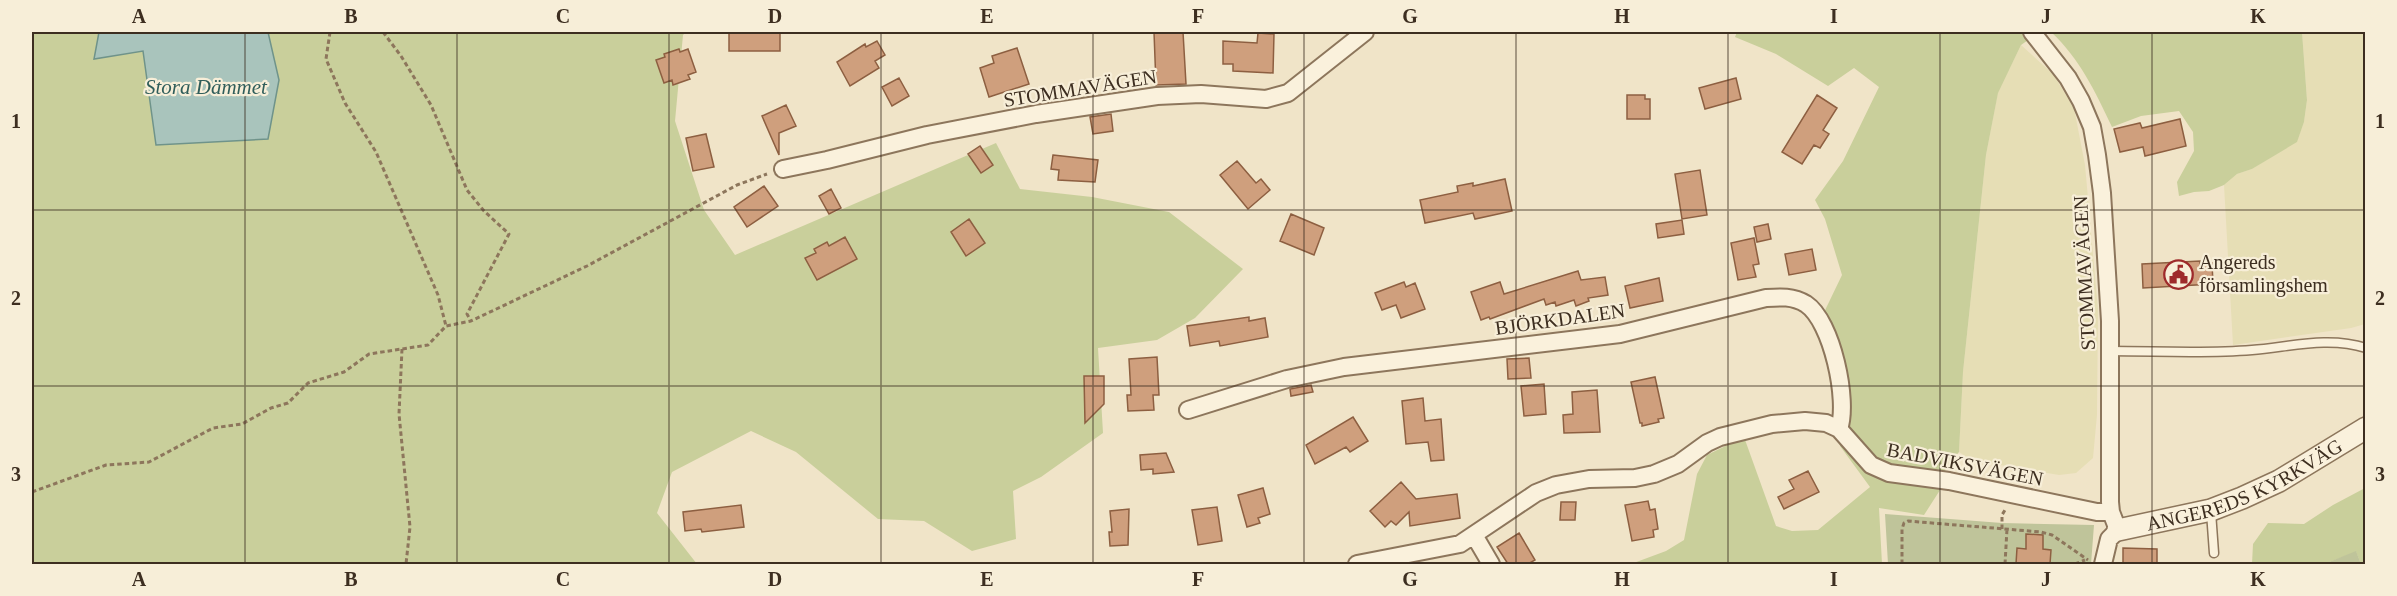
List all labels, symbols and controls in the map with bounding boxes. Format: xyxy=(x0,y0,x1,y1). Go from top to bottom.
text: A xyxy=(132,5,147,27)
text: B xyxy=(344,5,358,27)
text: C xyxy=(556,5,570,27)
text: D xyxy=(768,5,782,27)
text: E xyxy=(980,5,994,27)
text: F xyxy=(1192,5,1204,27)
text: G xyxy=(1402,5,1418,27)
text: H xyxy=(1614,5,1630,27)
text: I xyxy=(1830,5,1838,27)
text: J xyxy=(2041,5,2051,27)
text: K xyxy=(2250,5,2266,27)
street label: STOMMAVÄGEN xyxy=(1002,65,1158,111)
water label: Stora Dämmet xyxy=(145,75,268,99)
text: 1 xyxy=(11,110,21,132)
text: 1 xyxy=(2375,110,2385,132)
street label: STOMMAVÄGEN xyxy=(2069,195,2099,351)
place label: Angereds församlingshem xyxy=(2199,251,2328,297)
public building icon: Angereds församlingshem xyxy=(2162,258,2194,290)
text: 2 xyxy=(11,287,21,309)
text: 2 xyxy=(2375,287,2385,309)
street label: BJÖRKDALEN xyxy=(1494,299,1626,339)
street label: ANGEREDS KYRKVÄG xyxy=(2144,434,2346,535)
street label: BADVIKSVÄGEN xyxy=(1885,438,2045,490)
text: 3 xyxy=(11,463,21,485)
text: 3 xyxy=(2375,463,2385,485)
text: A xyxy=(132,568,147,590)
text: B xyxy=(344,568,358,590)
text: C xyxy=(556,568,570,590)
text: D xyxy=(768,568,782,590)
text: E xyxy=(980,568,994,590)
text: F xyxy=(1192,568,1204,590)
text: G xyxy=(1402,568,1418,590)
text: H xyxy=(1614,568,1630,590)
text: I xyxy=(1830,568,1838,590)
text: J xyxy=(2041,568,2051,590)
text: K xyxy=(2250,568,2266,590)

